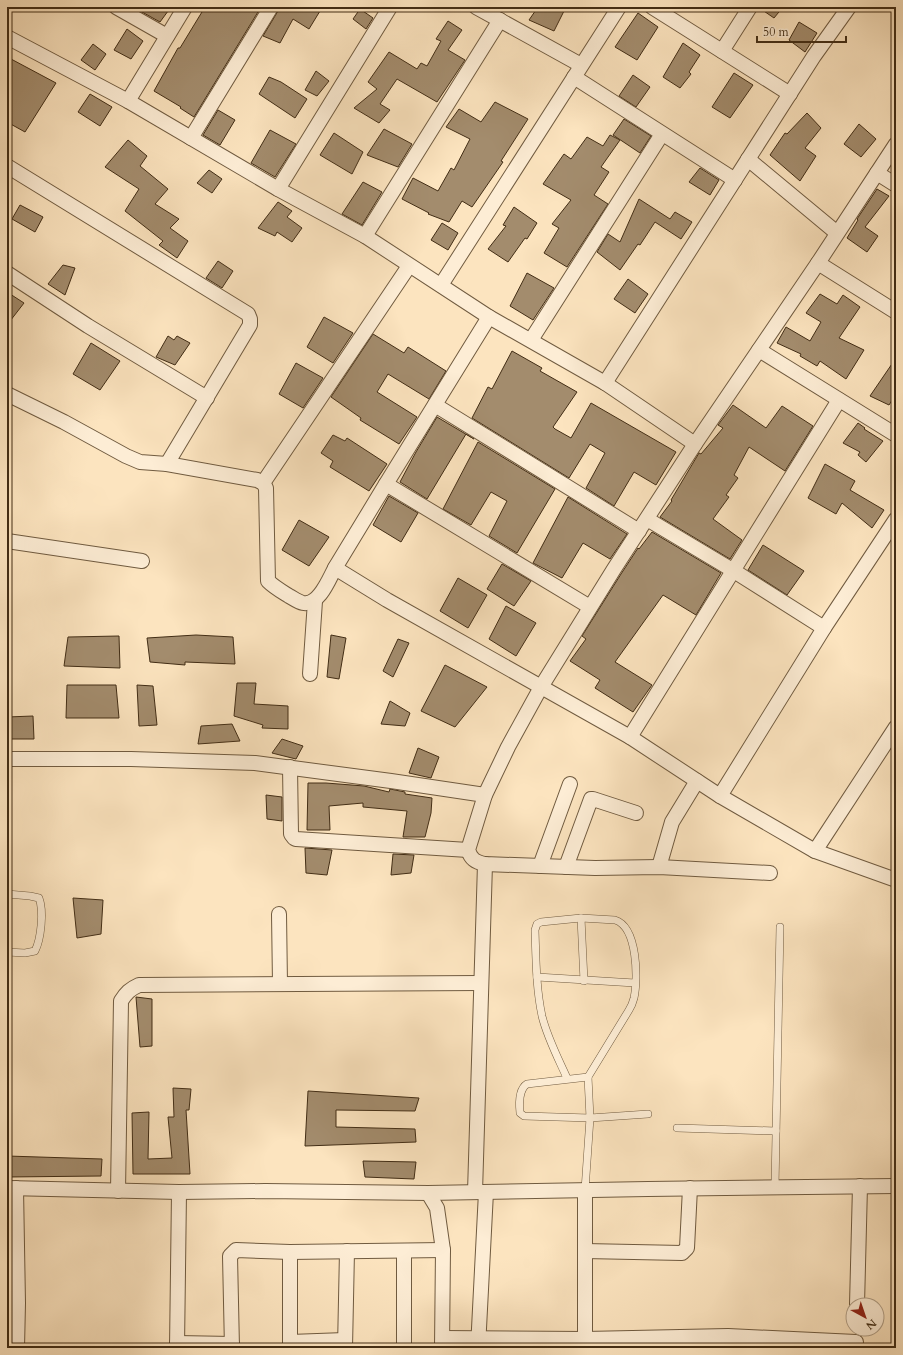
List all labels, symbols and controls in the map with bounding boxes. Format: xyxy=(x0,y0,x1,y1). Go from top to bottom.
scale bar xyxy=(757,18,846,44)
text: 50 m xyxy=(763,24,790,40)
north arrow xyxy=(845,1297,885,1337)
text: N xyxy=(862,1315,880,1333)

